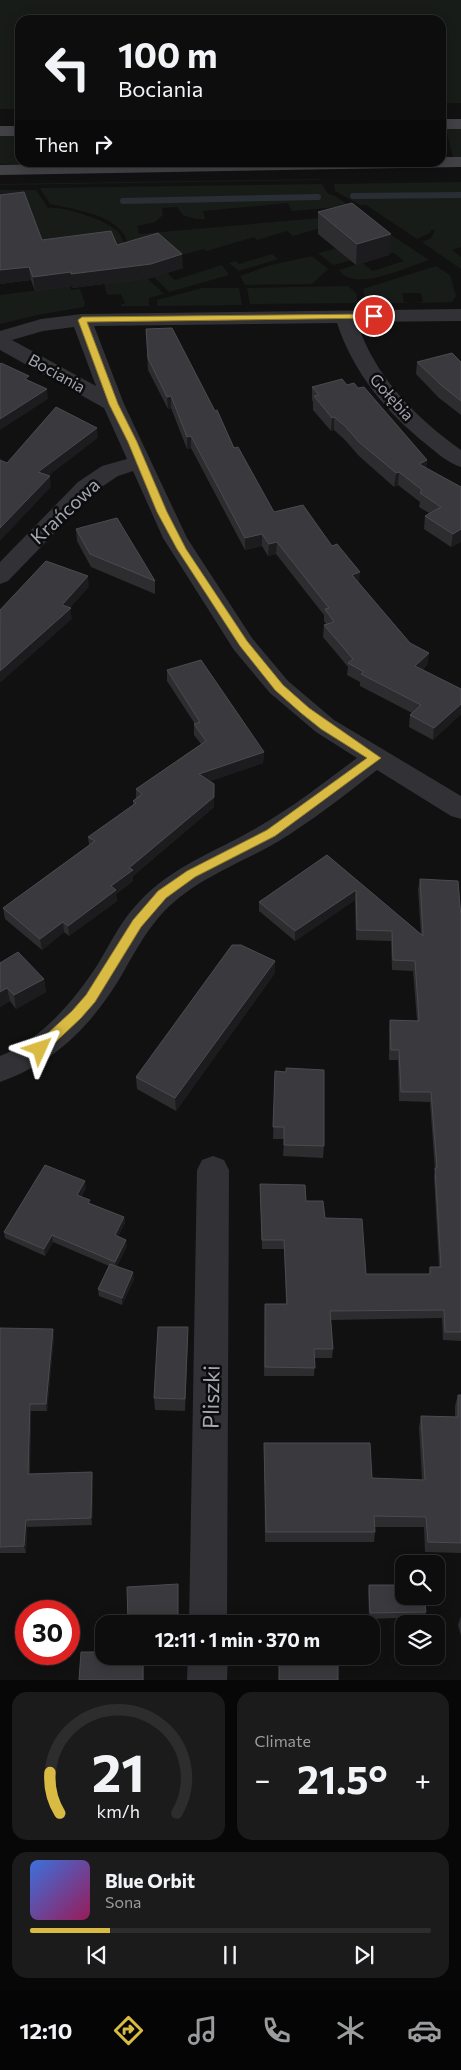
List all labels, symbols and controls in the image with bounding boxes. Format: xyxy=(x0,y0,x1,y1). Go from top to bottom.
text: 100 m xyxy=(118,32,218,75)
icon: left xyxy=(35,35,100,100)
text: Bociania xyxy=(118,75,203,102)
icon: right xyxy=(89,130,117,158)
text: Then xyxy=(35,133,79,156)
pin xyxy=(353,295,395,337)
icon: arrive xyxy=(360,302,388,330)
street label: Bociania xyxy=(26,349,89,396)
street label: Gołębia xyxy=(366,369,418,424)
street label: Krańcowa xyxy=(25,473,104,548)
position arrow xyxy=(13,1022,65,1074)
street label: Pliszki xyxy=(196,1365,225,1429)
map controls xyxy=(395,1555,445,1665)
button: search xyxy=(395,1555,445,1605)
speed limit sign: 30 xyxy=(15,1600,80,1665)
button: layers xyxy=(395,1615,445,1665)
text: 12:11 · 1 min · 370 m xyxy=(155,1628,320,1651)
text: Climate xyxy=(255,1731,311,1750)
text: 21 xyxy=(92,1739,145,1803)
text: 21.5° xyxy=(297,1755,388,1802)
text: − xyxy=(255,1762,270,1796)
text: + xyxy=(415,1762,431,1796)
text: km/h xyxy=(97,1800,140,1822)
text: Blue Orbit xyxy=(105,1869,195,1892)
text: Sona xyxy=(105,1892,141,1911)
icon: previous xyxy=(83,1941,111,1969)
icon: pause xyxy=(216,1941,244,1969)
icon: next xyxy=(350,1941,378,1969)
icon: directions xyxy=(111,2013,146,2048)
icon: music xyxy=(185,2013,220,2048)
icon: phone xyxy=(259,2013,294,2048)
icon: climate xyxy=(333,2013,368,2048)
icon: car xyxy=(407,2013,442,2048)
text: 12:10 xyxy=(19,2017,72,2044)

